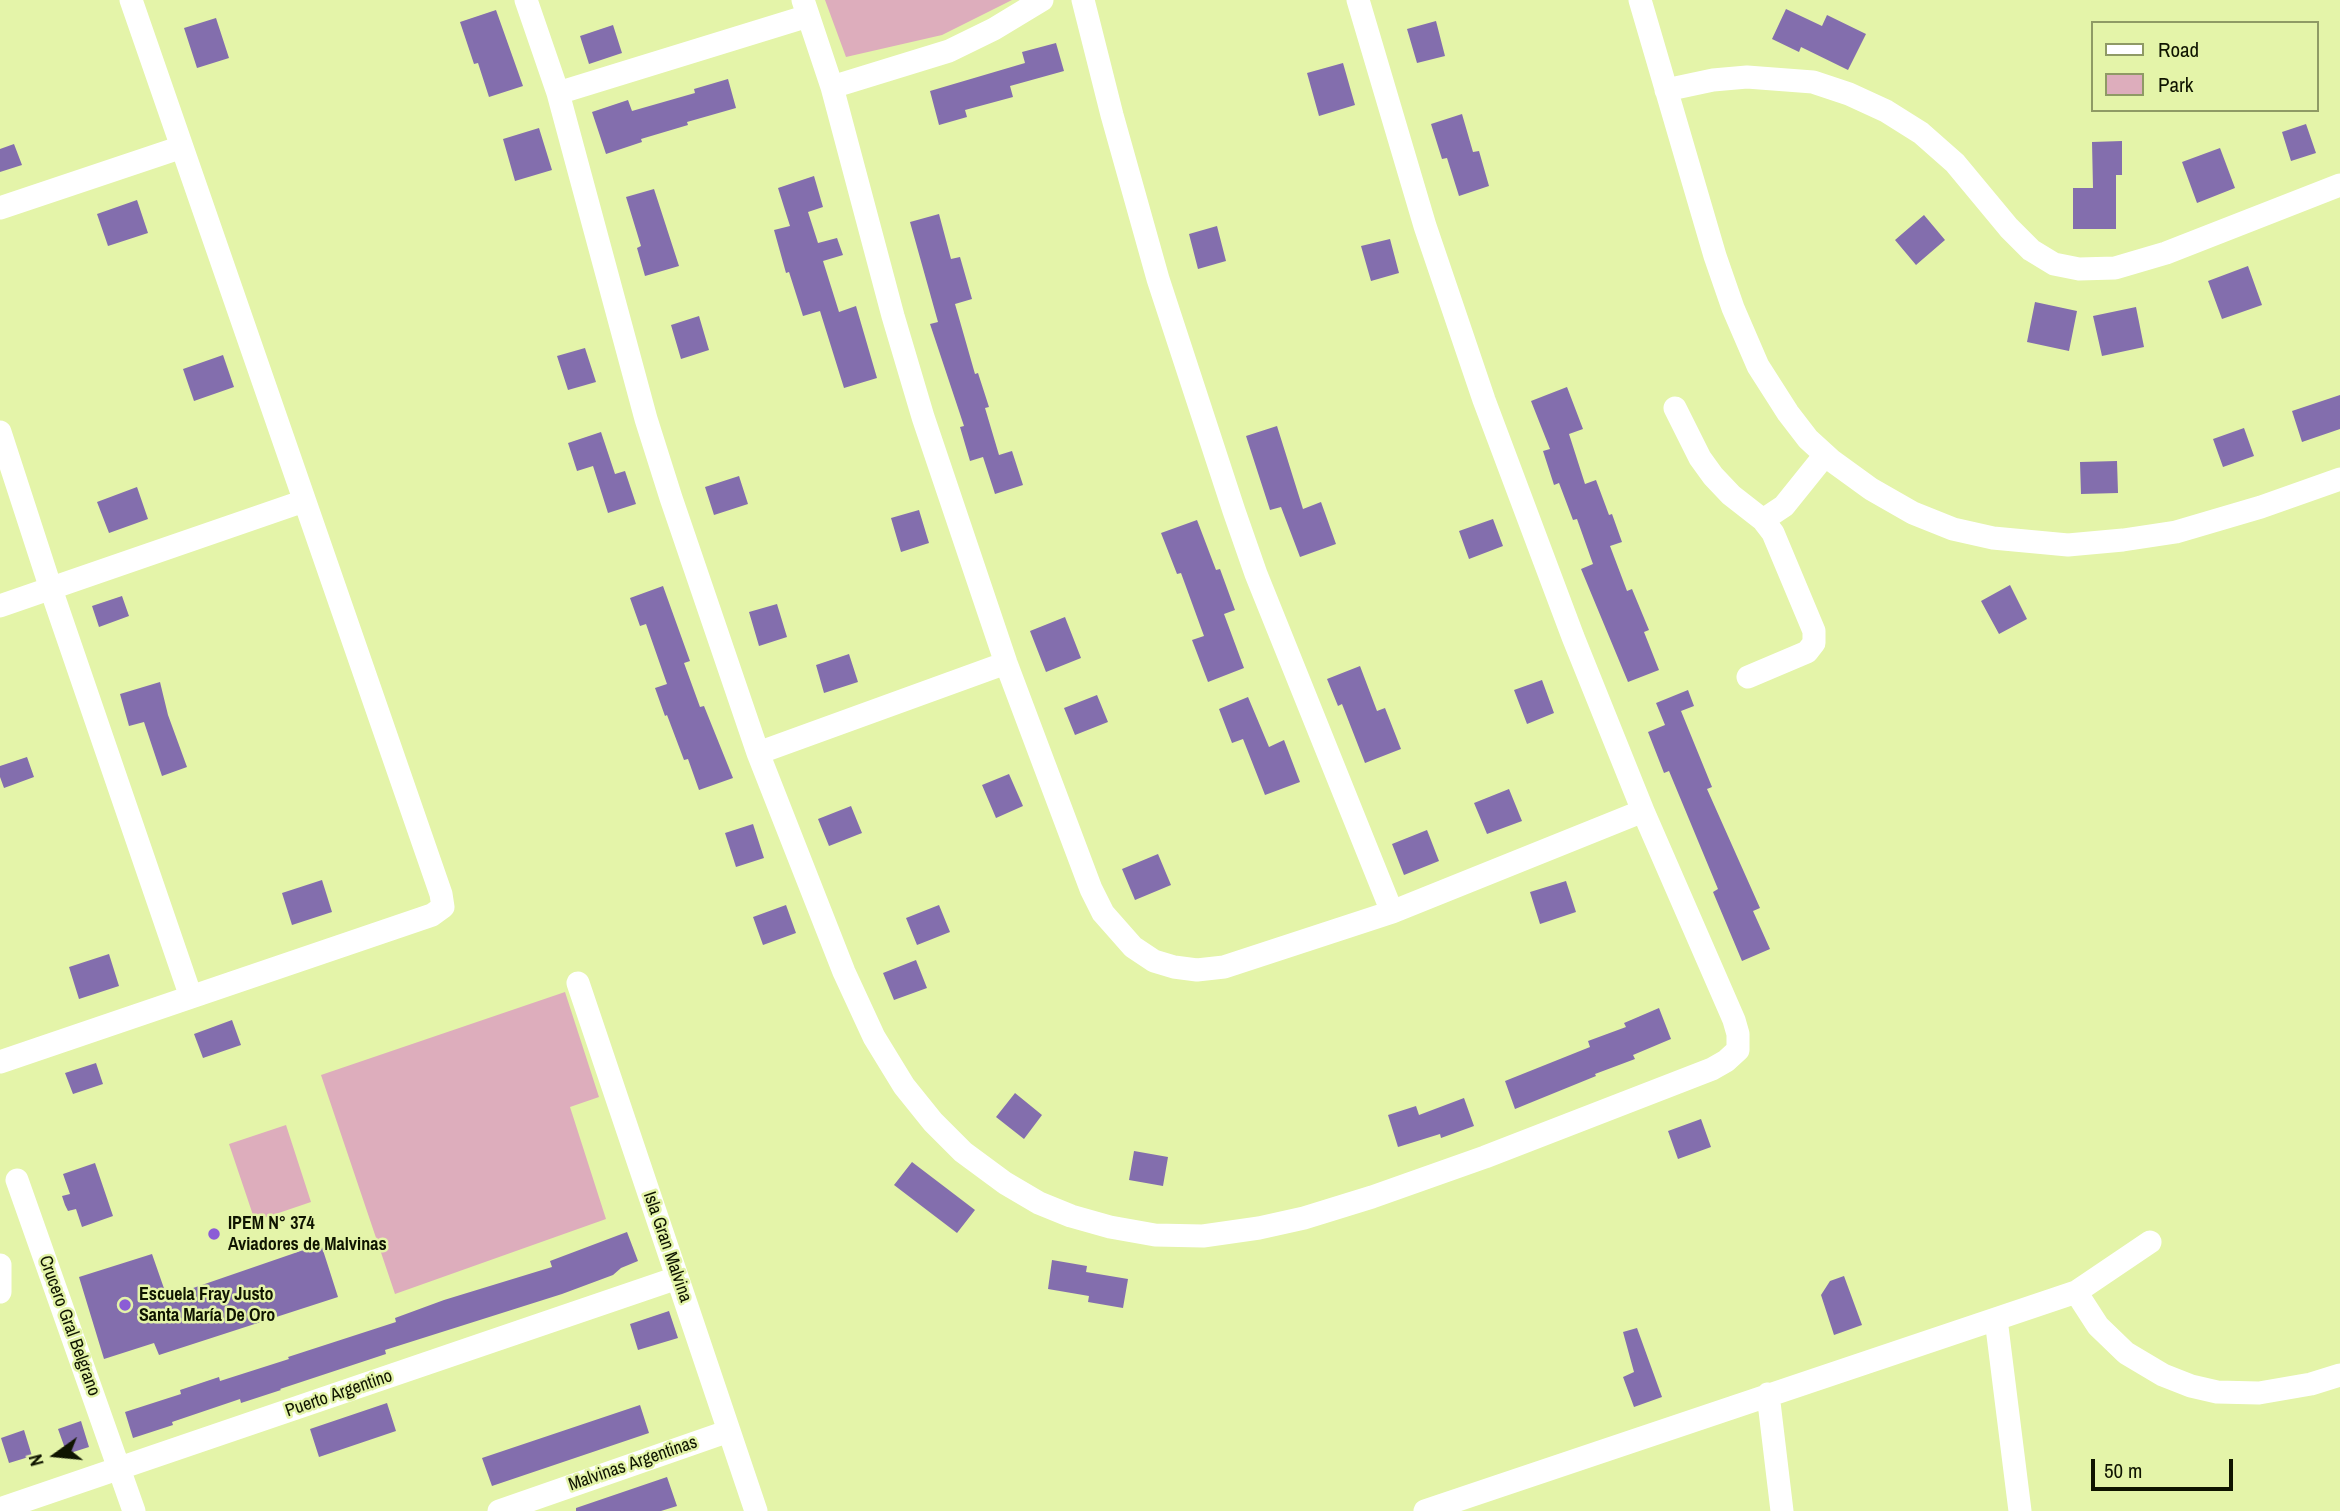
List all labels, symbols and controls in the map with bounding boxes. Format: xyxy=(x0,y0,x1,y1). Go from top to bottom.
legend xyxy=(2092,21,2319,112)
text: Road xyxy=(2158,35,2199,64)
text: Park xyxy=(2158,70,2193,99)
street label: Isla Gran Malvina xyxy=(638,1189,696,1305)
place label: IPEM N° 374 Aviadores de Malvinas xyxy=(228,1213,387,1256)
marker: IPEM N° 374 Aviadores de Malvinas xyxy=(206,1226,222,1242)
street label: Crucero Gral Belgrano xyxy=(34,1253,104,1399)
place label: Escuela Fray Justo Santa María De Oro xyxy=(139,1284,275,1326)
marker: Escuela Fray Justo Santa María De Oro xyxy=(117,1297,133,1313)
street label: Puerto Argentino xyxy=(283,1366,395,1422)
north arrow xyxy=(21,1420,91,1490)
street label: Malvinas Argentinas xyxy=(566,1432,700,1496)
scale bar xyxy=(2095,1444,2237,1488)
text: N xyxy=(22,1452,50,1469)
text: 50 m xyxy=(2104,1456,2142,1485)

